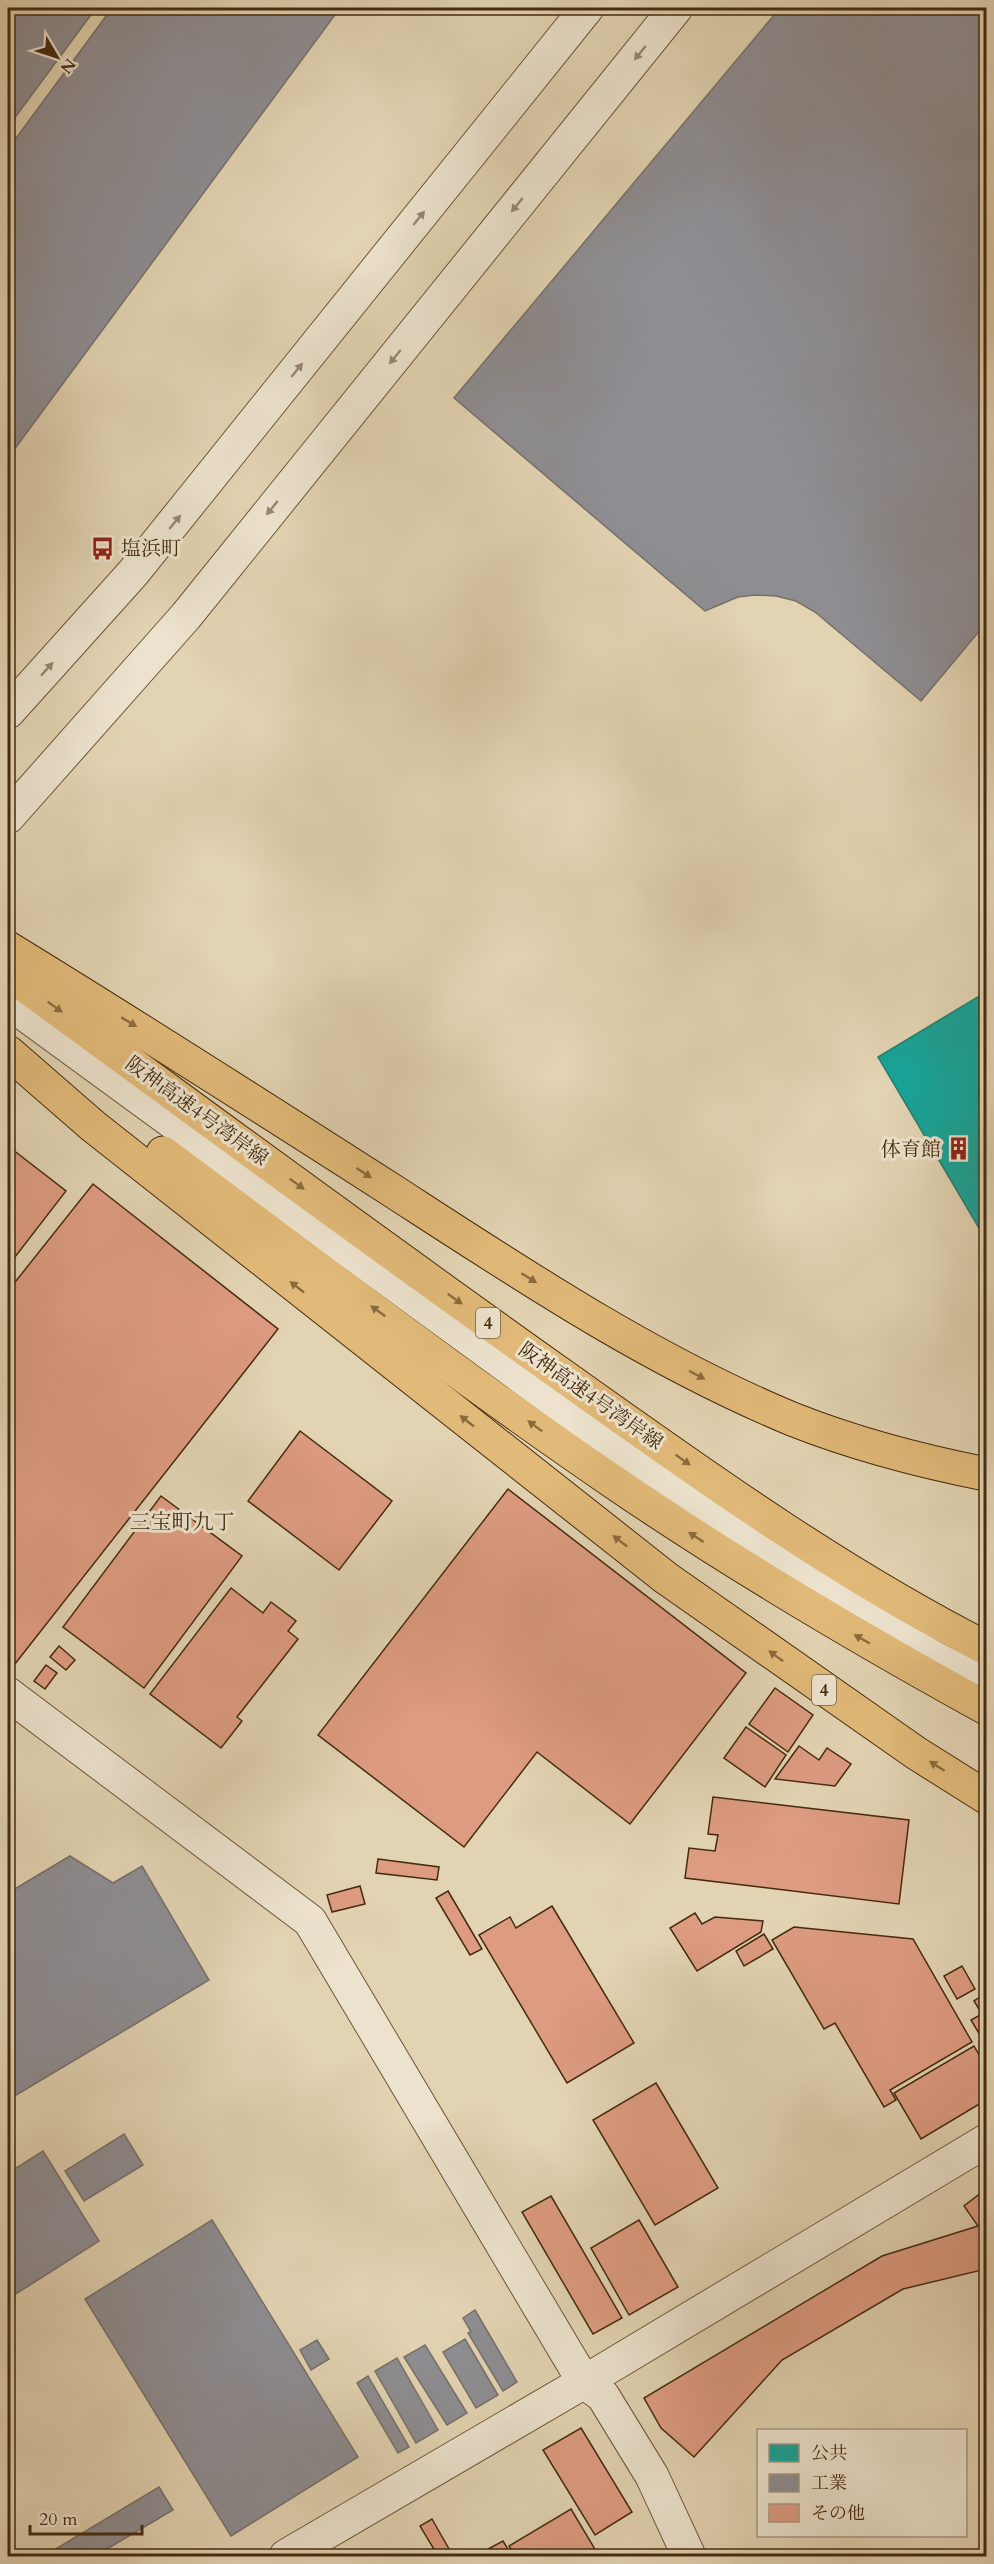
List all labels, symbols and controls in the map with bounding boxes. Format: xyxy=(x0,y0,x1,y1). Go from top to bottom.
north arrow xyxy=(27,27,87,87)
one-way arrow xyxy=(633,45,646,61)
text: N xyxy=(55,53,81,78)
one-way arrow xyxy=(511,197,524,213)
one-way arrow xyxy=(412,210,424,225)
one-way arrow xyxy=(389,349,401,364)
one-way arrow xyxy=(290,362,303,378)
one-way arrow xyxy=(267,501,279,516)
one-way arrow xyxy=(168,514,181,530)
bus stop icon: 塩浜町 xyxy=(90,535,116,561)
place label: 塩浜町 xyxy=(121,535,181,562)
one-way arrow xyxy=(40,662,53,677)
one-way arrow xyxy=(46,1001,62,1013)
one-way arrow xyxy=(121,1017,137,1028)
street label: 阪神高速4号湾岸線 xyxy=(120,1050,274,1172)
place label: 体育館 xyxy=(881,1136,941,1163)
building icon: 体育館 xyxy=(946,1136,972,1162)
one-way arrow xyxy=(356,1167,372,1178)
one-way arrow xyxy=(289,1178,304,1190)
one-way arrow xyxy=(521,1272,537,1283)
one-way arrow xyxy=(290,1281,305,1293)
one-way arrow xyxy=(446,1293,462,1305)
one-way arrow xyxy=(370,1305,386,1317)
road number: 4 xyxy=(476,1308,500,1338)
street label: 阪神高速4号湾岸線 xyxy=(514,1336,668,1456)
one-way arrow xyxy=(689,1370,706,1380)
one-way arrow xyxy=(459,1414,475,1427)
one-way arrow xyxy=(528,1420,544,1432)
one-way arrow xyxy=(674,1454,690,1466)
district label: 三宝町九丁 xyxy=(130,1508,235,1537)
one-way arrow xyxy=(688,1531,704,1542)
one-way arrow xyxy=(612,1535,628,1548)
one-way arrow xyxy=(853,1634,870,1644)
one-way arrow xyxy=(768,1650,784,1662)
road number: 4 xyxy=(812,1675,836,1705)
one-way arrow xyxy=(929,1760,945,1771)
legend xyxy=(757,2429,967,2537)
text: 公共 xyxy=(811,2441,847,2466)
text: 工業 xyxy=(811,2471,847,2496)
scale bar xyxy=(30,2498,142,2536)
text: その他 xyxy=(811,2501,865,2526)
text: 20 m xyxy=(39,2507,78,2532)

